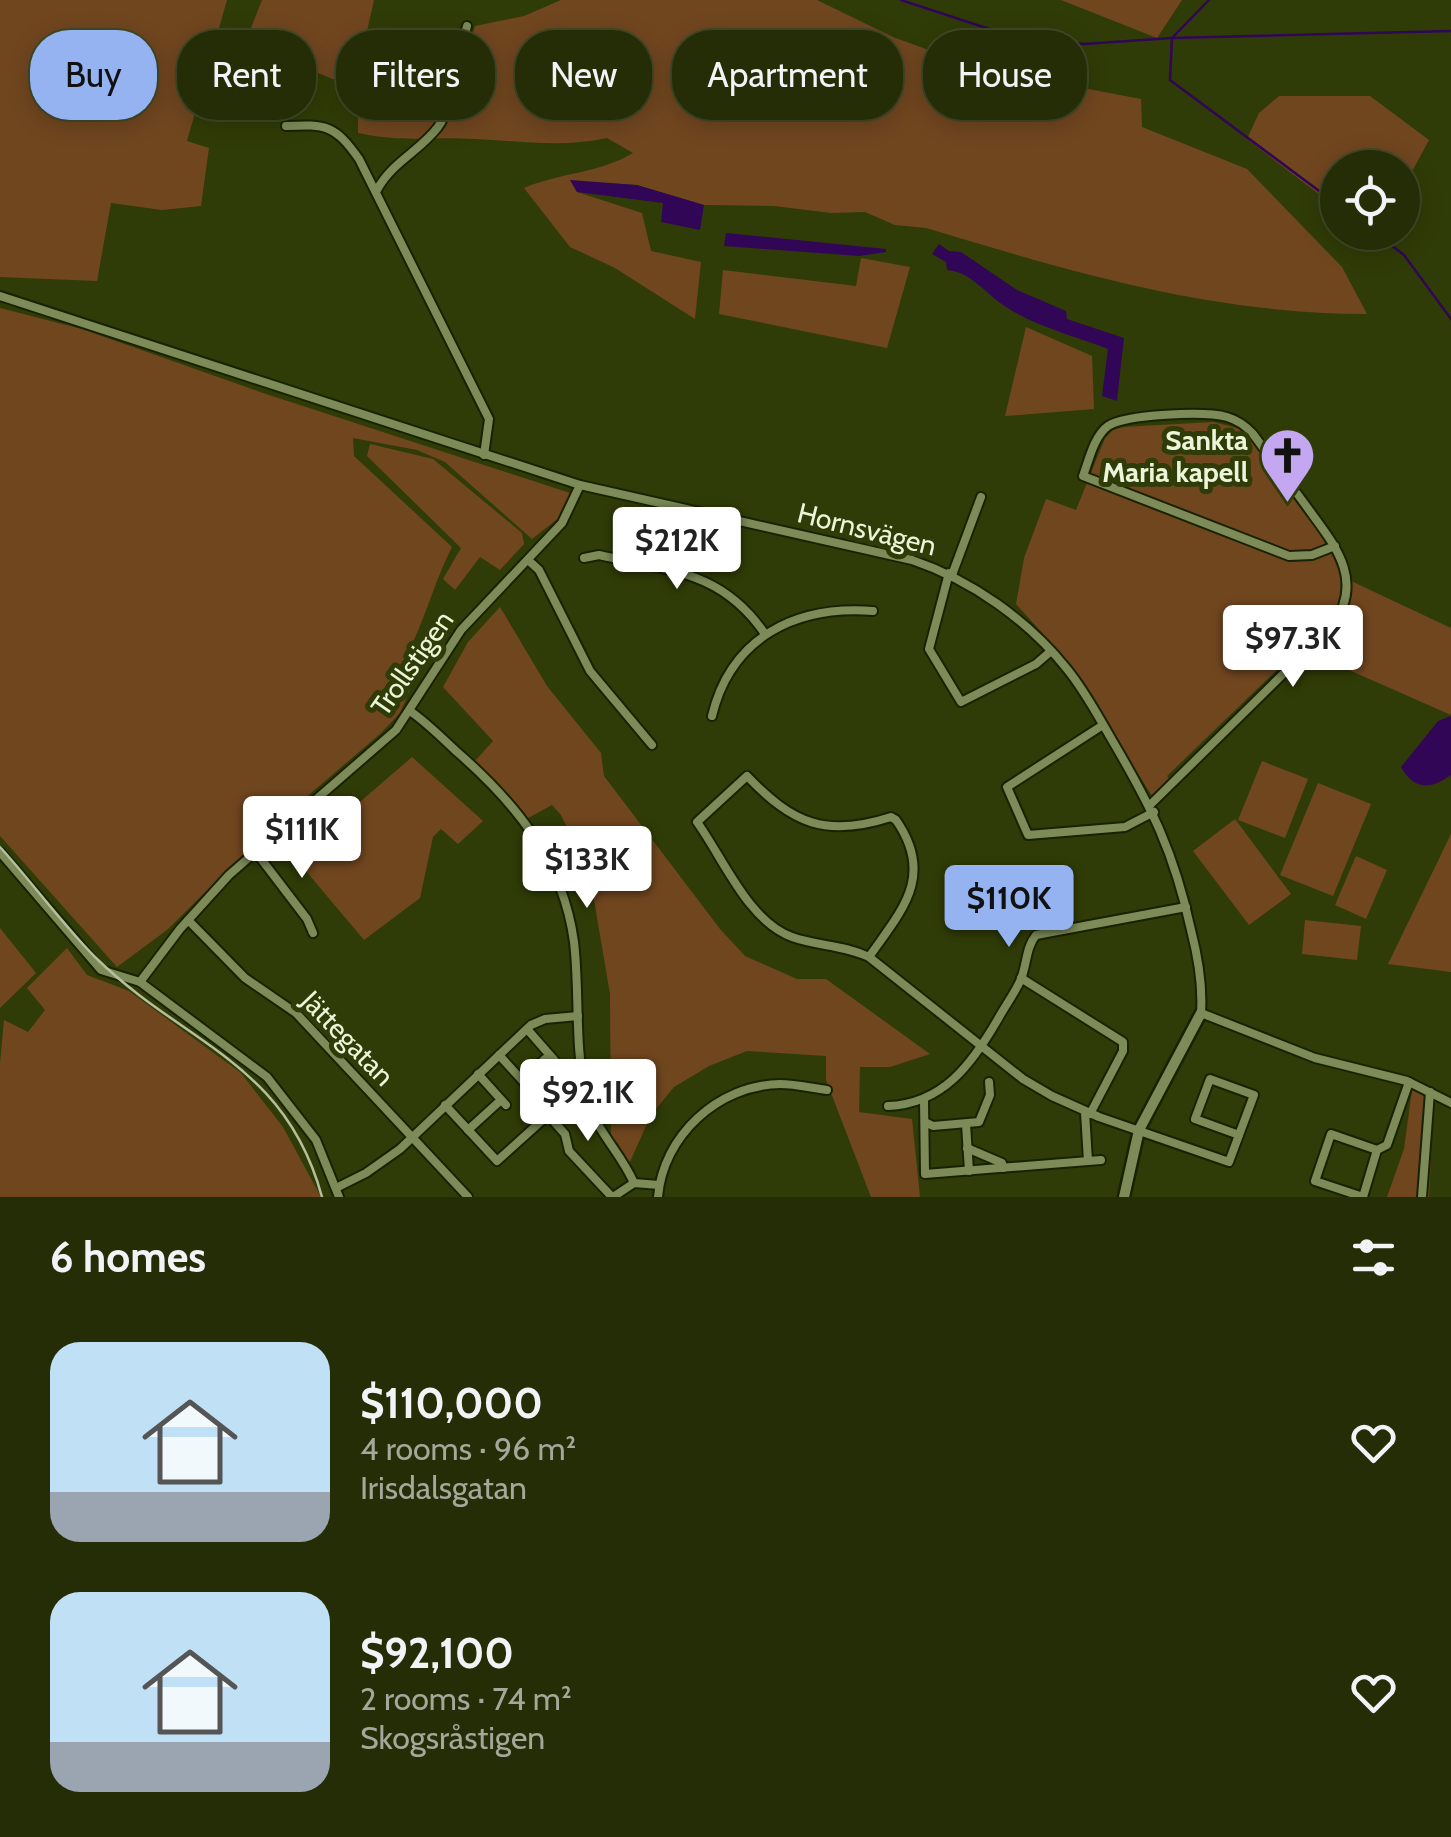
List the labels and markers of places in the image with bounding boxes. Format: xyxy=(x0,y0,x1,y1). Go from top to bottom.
place label: Sankta Maria kapell xyxy=(1102,423,1248,489)
church icon: Sankta Maria kapell xyxy=(1257,426,1317,505)
pin: $212K xyxy=(607,507,747,592)
pin: $97.3K xyxy=(1212,605,1374,690)
pin: $111K xyxy=(232,796,372,881)
pin: $133K xyxy=(517,826,657,911)
pin: $110K xyxy=(939,865,1079,950)
pin: $92.1K xyxy=(507,1059,669,1144)

